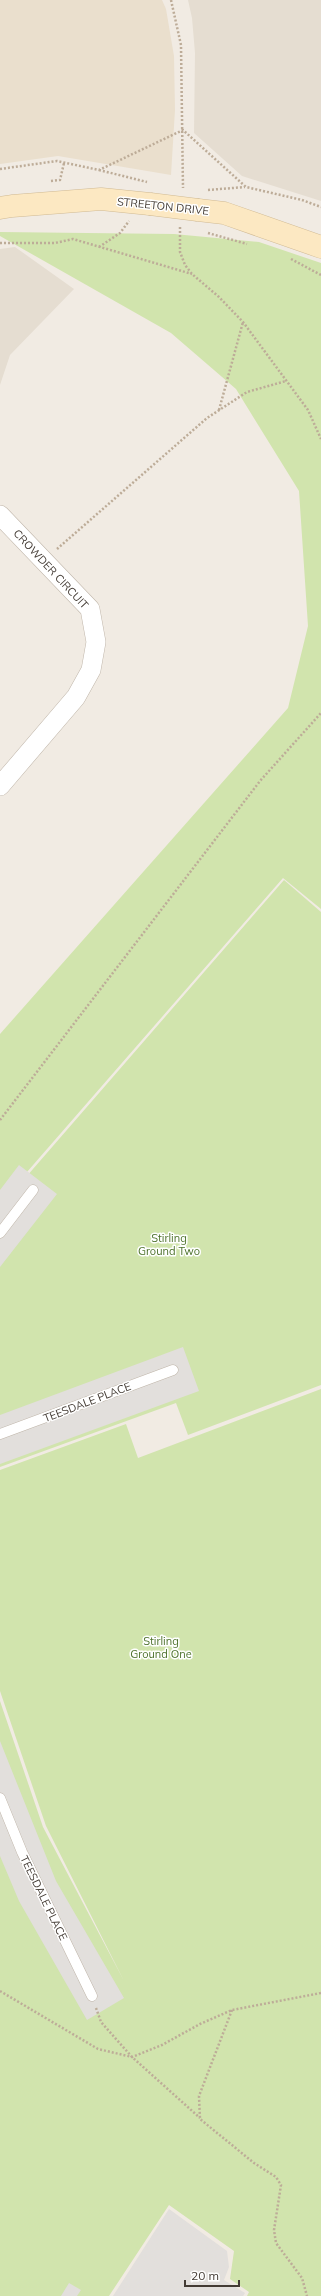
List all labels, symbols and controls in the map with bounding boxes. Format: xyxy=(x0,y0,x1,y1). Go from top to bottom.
street label: STREETON DRIVE xyxy=(116,194,210,218)
street label: CROWDER CIRCUIT xyxy=(10,526,92,612)
park label: Stirling Ground Two xyxy=(138,1231,200,1258)
street label: TEESDALE PLACE xyxy=(41,1379,133,1425)
park label: Stirling Ground One xyxy=(130,1634,192,1661)
street label: TEESDALE PLACE xyxy=(17,1853,71,1943)
scale bar xyxy=(185,2262,239,2288)
text: 20 m xyxy=(191,2268,219,2283)

